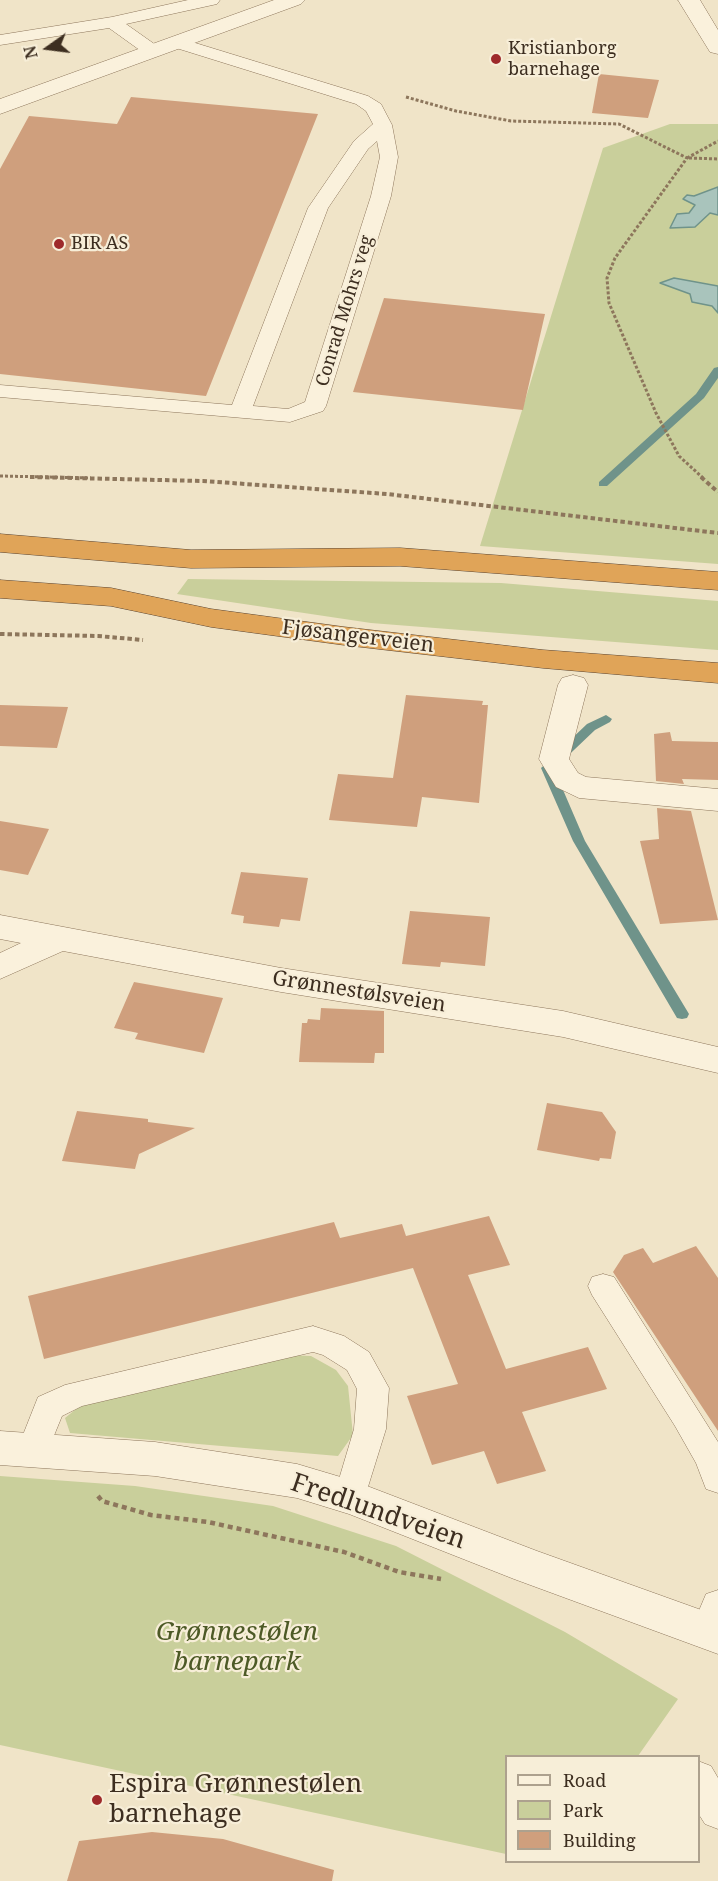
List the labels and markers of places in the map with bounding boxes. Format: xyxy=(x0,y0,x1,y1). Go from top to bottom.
place label: Kristianborg barnehage xyxy=(508,38,616,80)
marker: Kristianborg barnehage xyxy=(489,52,503,66)
place label: BIR AS xyxy=(71,233,128,255)
marker: BIR AS xyxy=(52,237,66,251)
place label: Espira Grønnestølen barnehage xyxy=(109,1769,362,1830)
marker: Espira Grønnestølen barnehage xyxy=(90,1793,104,1807)

